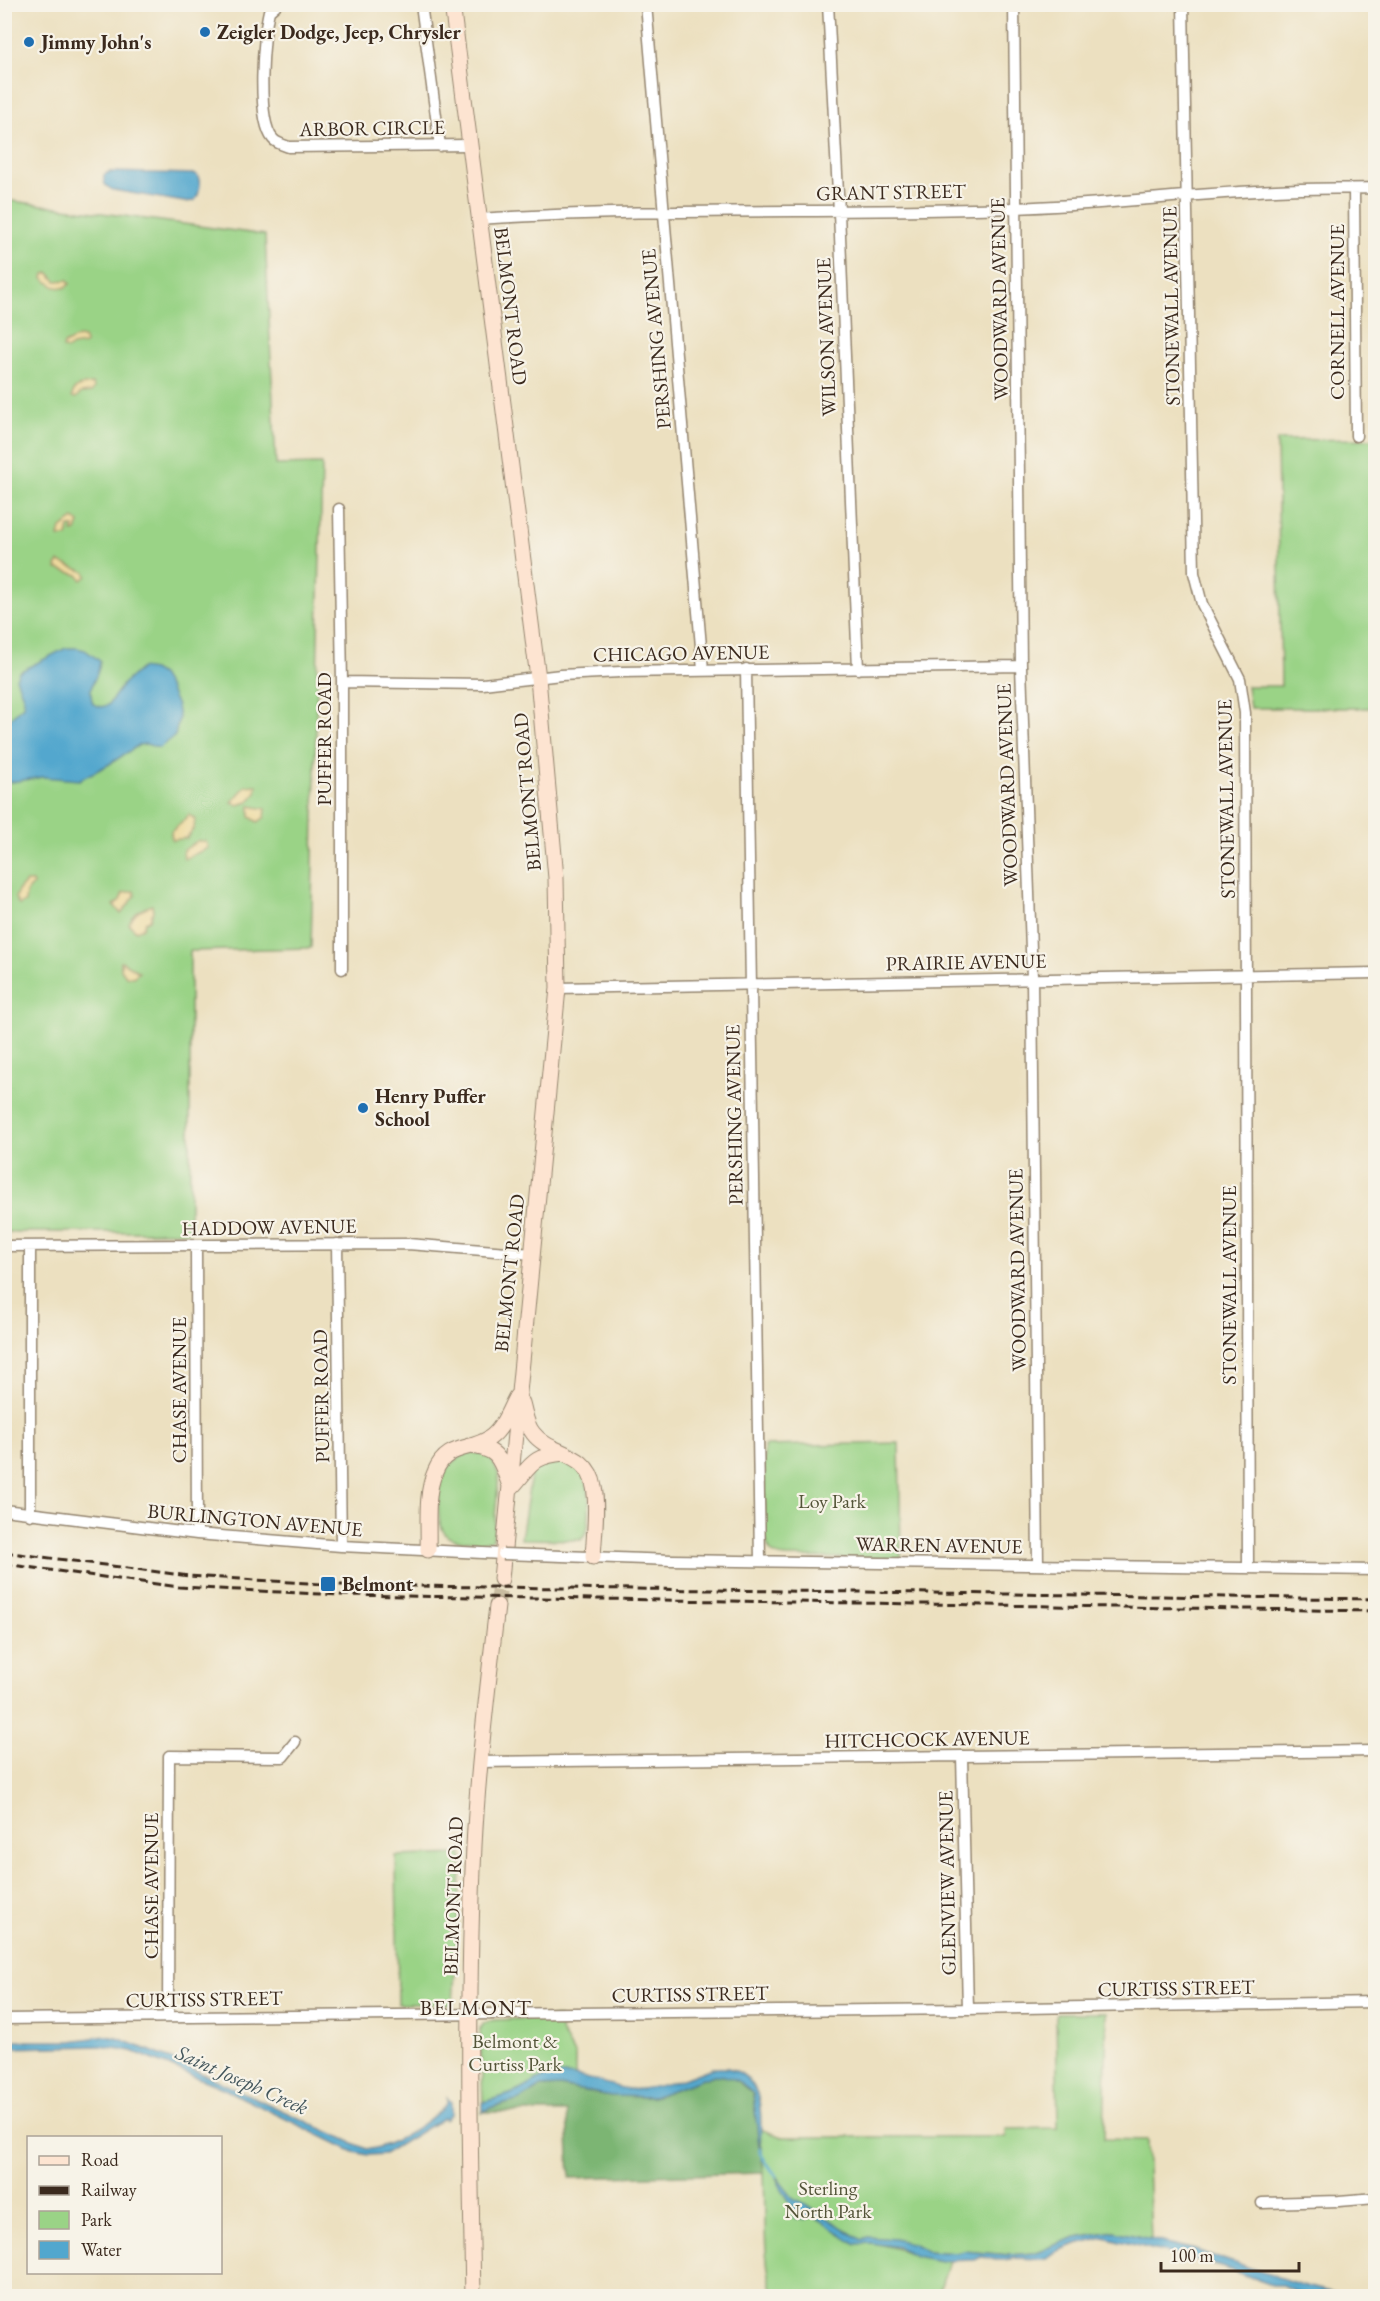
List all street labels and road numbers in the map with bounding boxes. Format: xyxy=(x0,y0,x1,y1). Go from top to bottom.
street label: ARBOR CIRCLE xyxy=(298,114,445,142)
street label: GRANT STREET xyxy=(816,178,967,206)
street label: WOODWARD AVENUE xyxy=(984,197,1014,401)
street label: STONEWALL AVENUE xyxy=(1156,206,1186,406)
street label: CORNELL AVENUE xyxy=(1324,224,1350,400)
street label: BELMONT ROAD xyxy=(488,225,534,387)
street label: PERSHING AVENUE xyxy=(635,248,677,430)
street label: WILSON AVENUE xyxy=(810,257,842,417)
street label: CHICAGO AVENUE xyxy=(593,638,769,668)
street label: PUFFER ROAD xyxy=(311,672,337,806)
street label: WOODWARD AVENUE xyxy=(990,683,1024,887)
street label: STONEWALL AVENUE xyxy=(1211,699,1241,899)
street label: BELMONT ROAD xyxy=(507,712,547,872)
street label: PRAIRIE AVENUE xyxy=(885,948,1047,976)
street label: PERSHING AVENUE xyxy=(719,1024,749,1206)
street label: WOODWARD AVENUE xyxy=(1002,1168,1032,1372)
street label: STONEWALL AVENUE xyxy=(1216,1185,1242,1385)
street label: BELMONT ROAD xyxy=(488,1193,530,1353)
street label: HADDOW AVENUE xyxy=(181,1212,357,1242)
street label: CHASE AVENUE xyxy=(166,1317,192,1463)
street label: PUFFER ROAD xyxy=(307,1329,335,1463)
street label: BURLINGTON AVENUE xyxy=(147,1498,363,1542)
street label: WARREN AVENUE xyxy=(855,1531,1023,1559)
street label: HITCHCOCK AVENUE xyxy=(824,1724,1030,1754)
street label: GLENVIEW AVENUE xyxy=(932,1790,962,1976)
street label: CHASE AVENUE xyxy=(138,1813,164,1959)
street label: BELMONT ROAD xyxy=(437,1816,469,1976)
street label: CURTISS STREET xyxy=(1097,1974,1255,2002)
street label: CURTISS STREET xyxy=(611,1980,769,2008)
street label: CURTISS STREET xyxy=(125,1985,283,2013)

